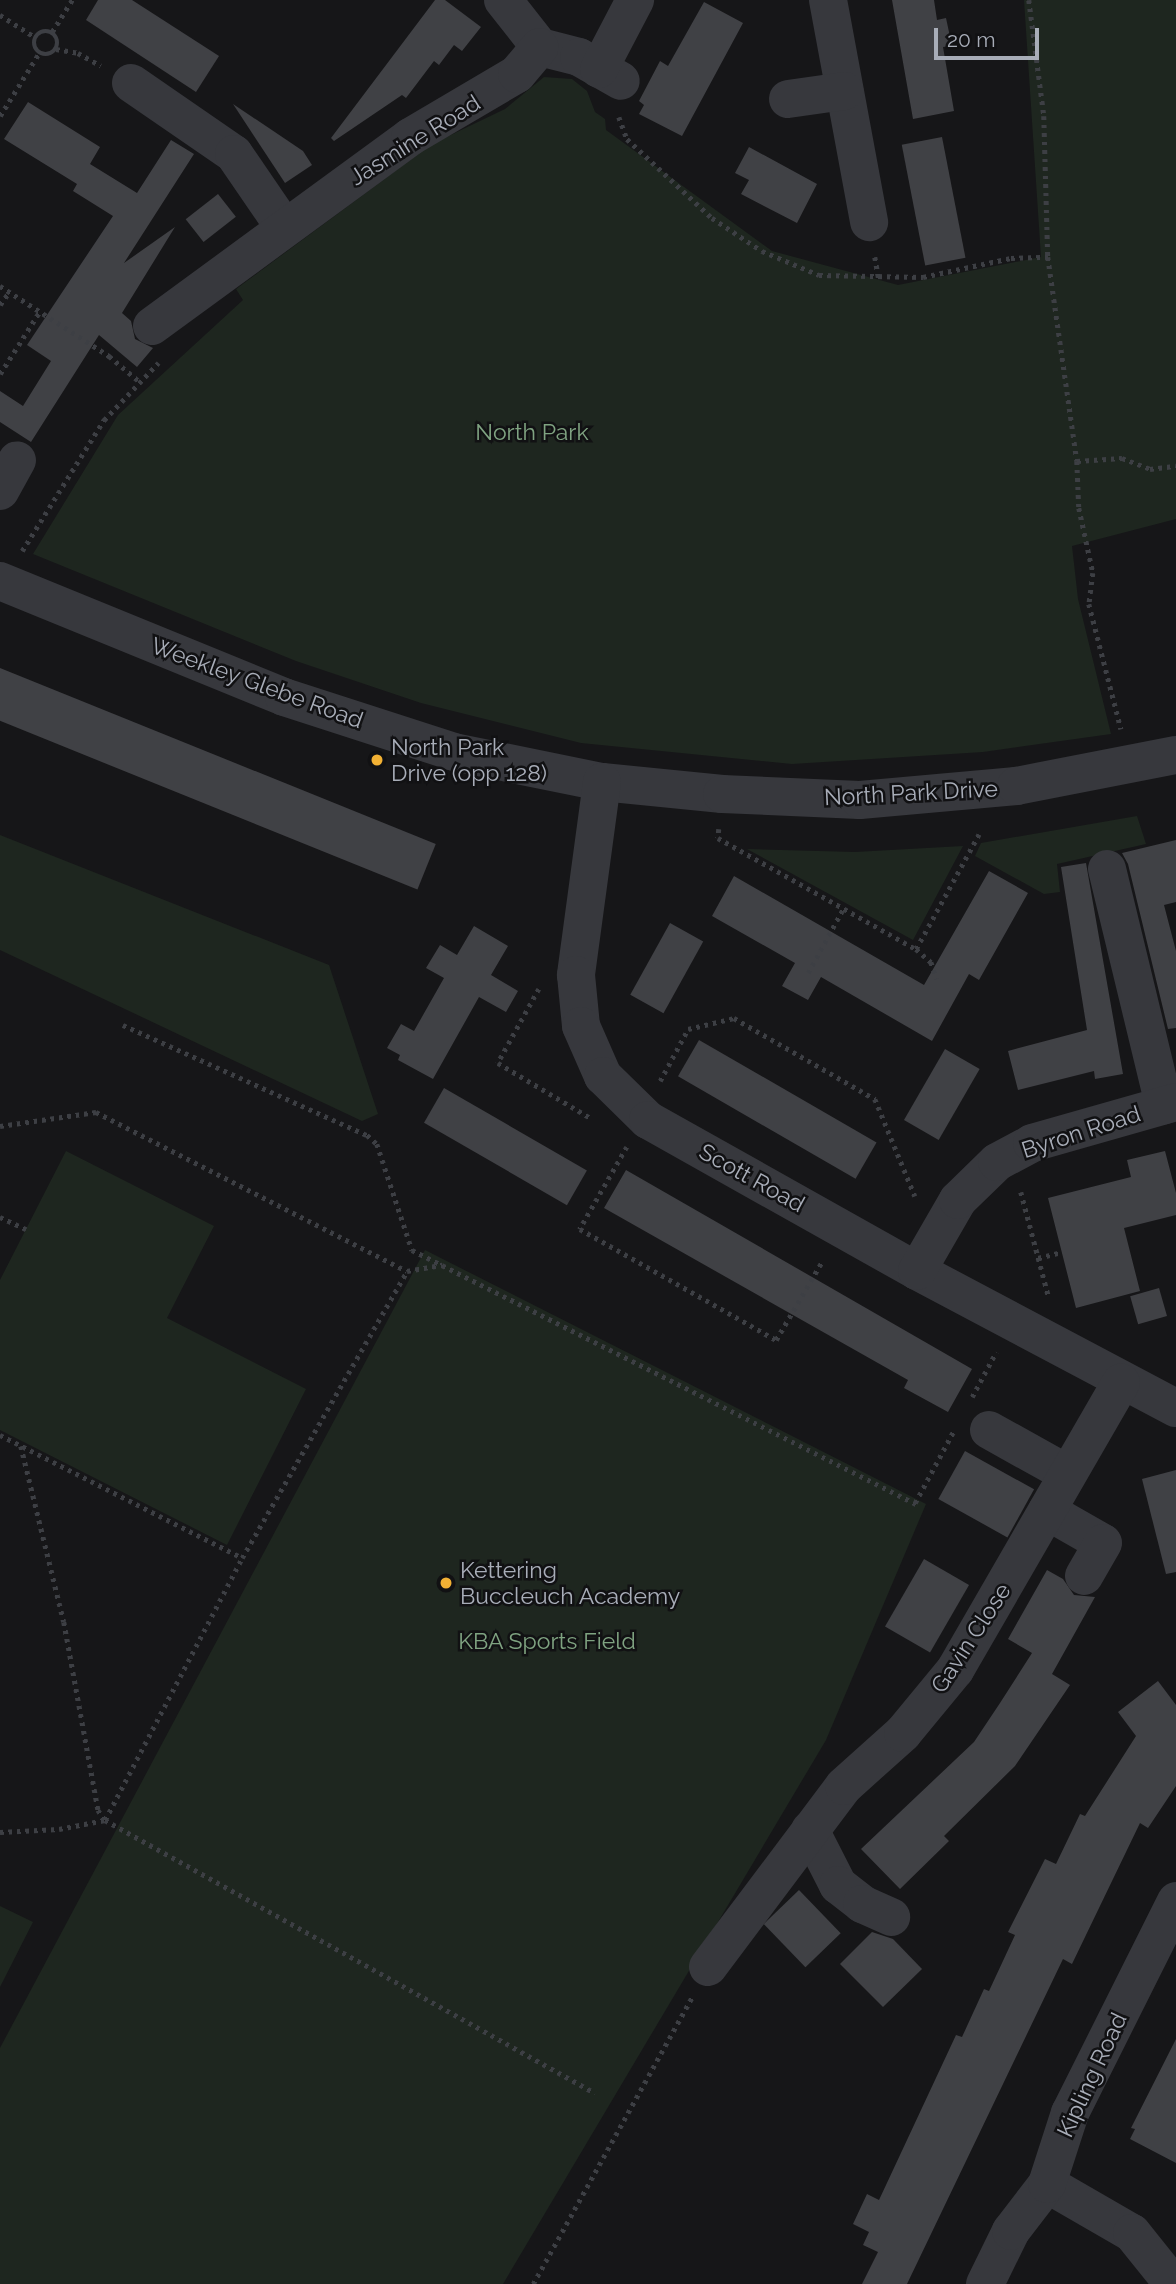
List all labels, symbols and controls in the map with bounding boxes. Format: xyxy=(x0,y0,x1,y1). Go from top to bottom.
scale bar xyxy=(938,14,1043,58)
text: 20 m xyxy=(947,27,995,52)
street label: Jasmine Road xyxy=(345,89,485,191)
park label: North Park xyxy=(475,418,589,446)
street label: Weekley Glebe Road xyxy=(147,632,367,734)
place label: North Park Drive (opp 128) xyxy=(391,733,547,787)
marker: North Park Drive (opp 128) xyxy=(369,752,385,768)
street label: North Park Drive xyxy=(823,775,999,811)
street label: Byron Road xyxy=(1018,1100,1144,1164)
street label: Scott Road xyxy=(694,1138,810,1218)
place label: Kettering Buccleuch Academy xyxy=(460,1556,681,1610)
marker: Kettering Buccleuch Academy xyxy=(438,1575,454,1591)
street label: Gavin Close xyxy=(925,1578,1017,1698)
park label: KBA Sports Field xyxy=(458,1627,636,1655)
street label: Kipling Road xyxy=(1051,2008,1133,2142)

